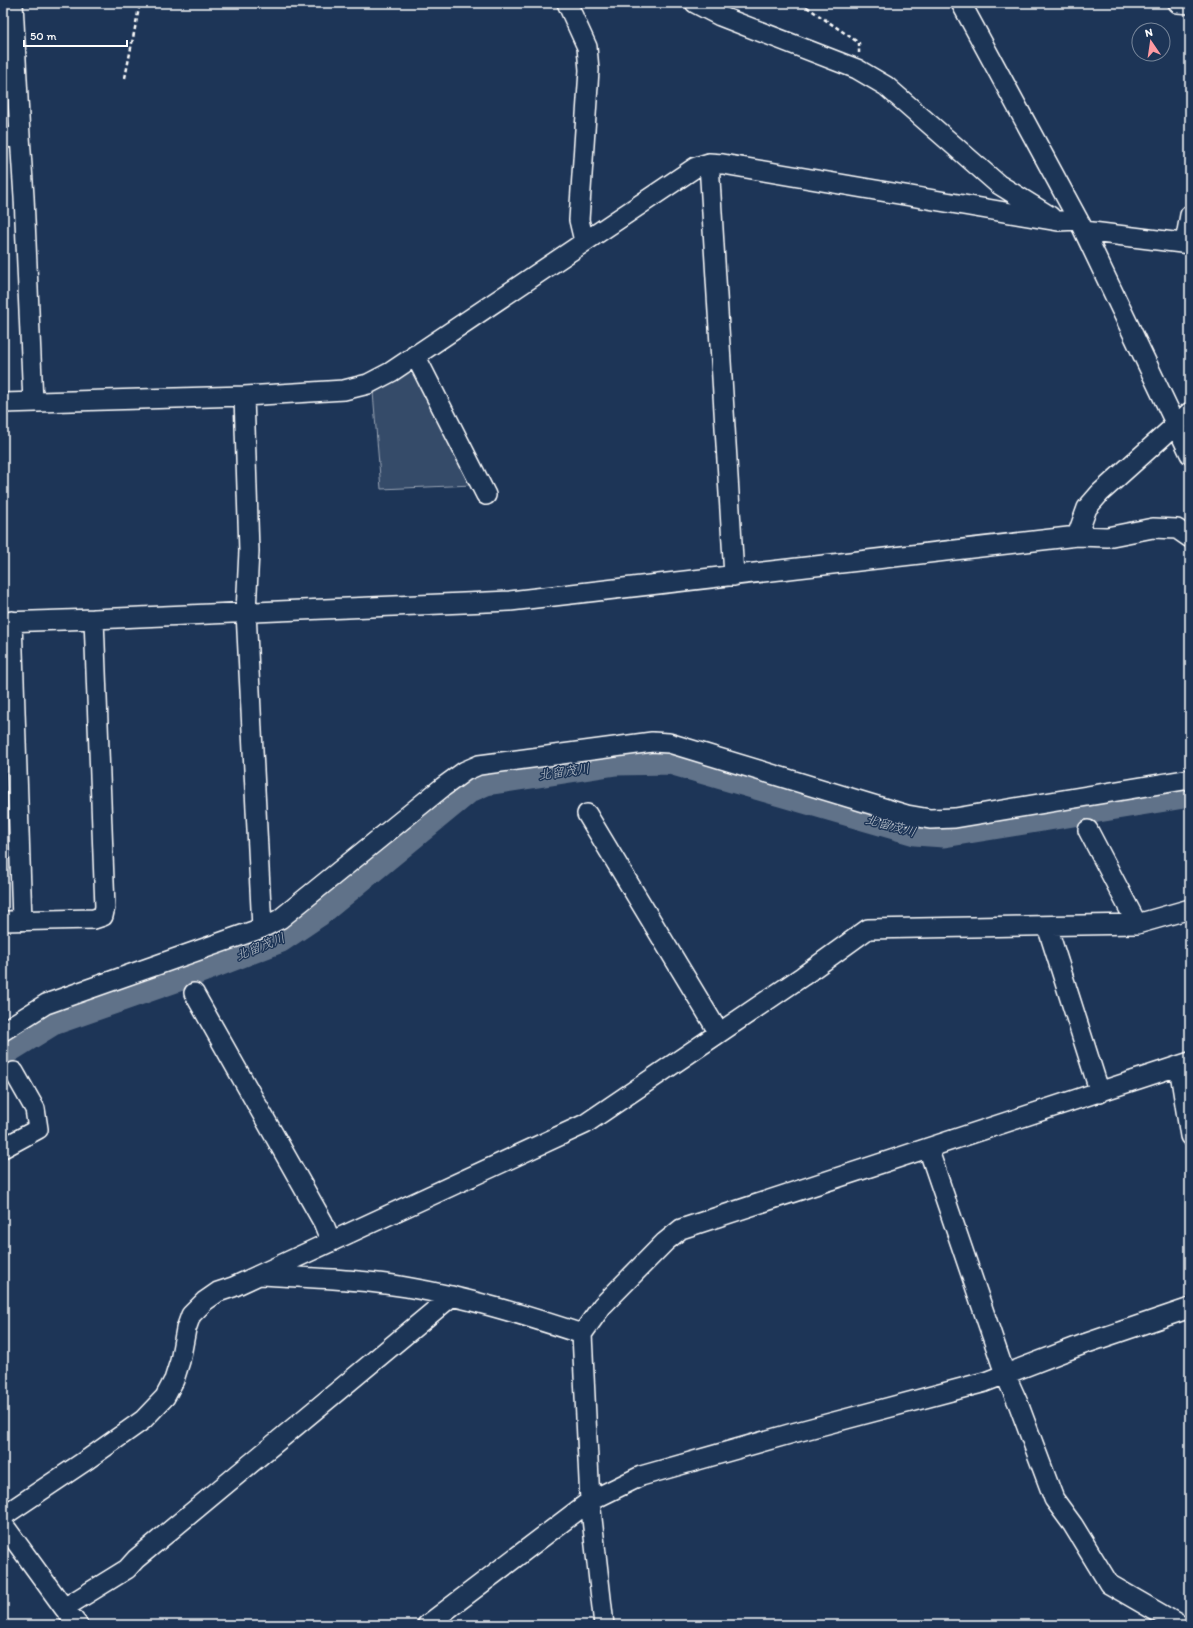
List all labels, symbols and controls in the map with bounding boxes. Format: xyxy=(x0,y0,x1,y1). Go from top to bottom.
scale bar xyxy=(24,22,127,48)
north arrow xyxy=(1131,22,1171,62)
text: N xyxy=(1144,26,1154,40)
text: 50 m xyxy=(30,29,56,43)
water label: 北留茂川 xyxy=(537,760,591,783)
water label: 北留茂川 xyxy=(864,812,918,839)
water label: 北留茂川 xyxy=(233,930,287,963)

